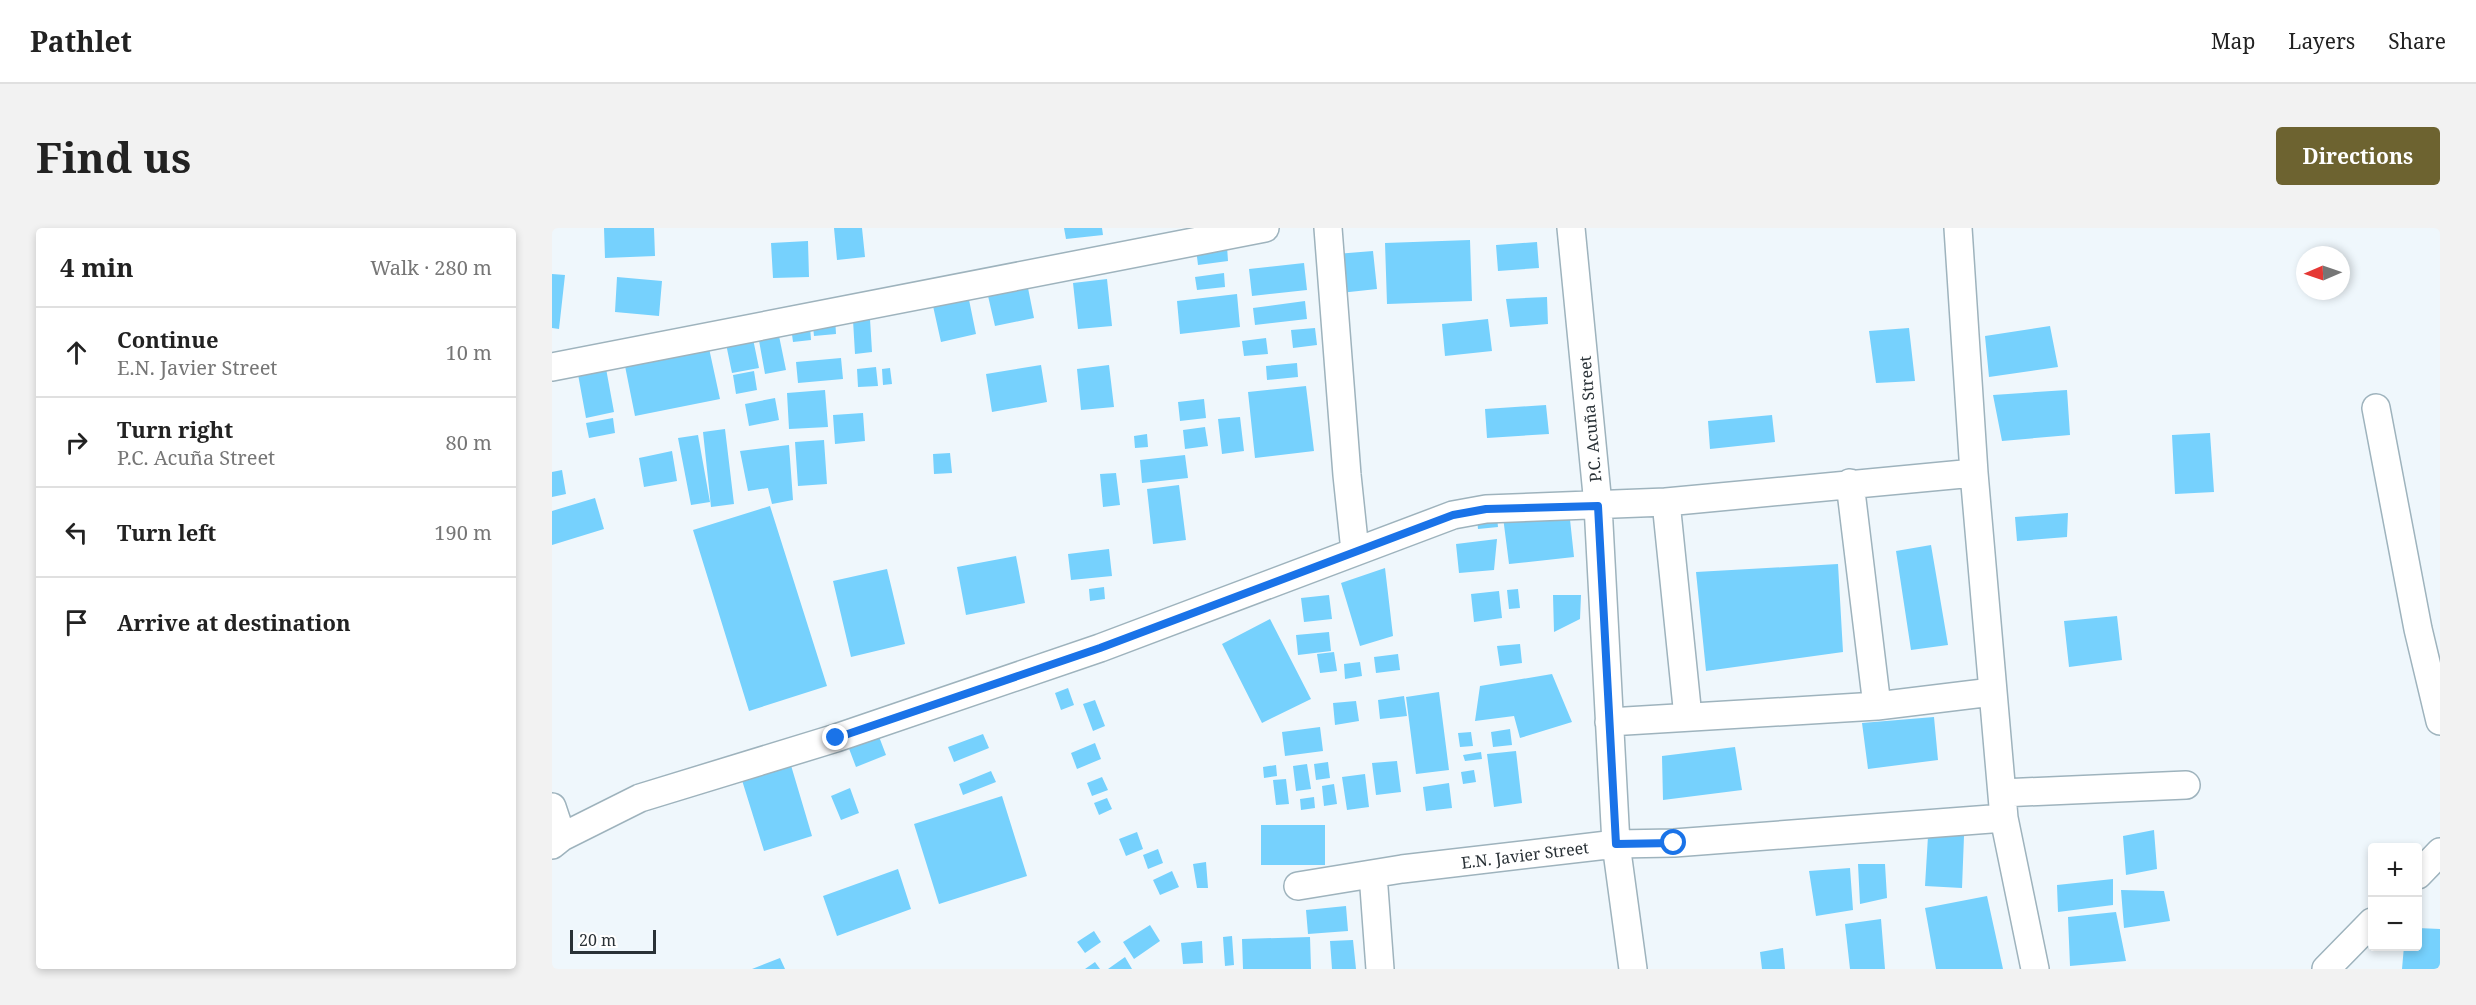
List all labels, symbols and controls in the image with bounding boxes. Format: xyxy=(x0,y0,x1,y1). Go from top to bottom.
text: Pathlet xyxy=(30,22,132,60)
text: Map xyxy=(2211,27,2255,55)
text: Layers xyxy=(2288,27,2355,55)
text: Share xyxy=(2388,27,2446,55)
button: Directions xyxy=(2276,127,2440,185)
text: Find us xyxy=(36,128,191,185)
north arrow xyxy=(2296,246,2350,300)
text: 4 min xyxy=(60,249,134,285)
text: Walk · 280 m xyxy=(370,254,492,281)
text: Continue xyxy=(117,324,219,354)
icon: ahead xyxy=(60,336,93,369)
text: 10 m xyxy=(446,339,492,366)
text: E.N. Javier Street xyxy=(117,354,277,381)
street label: P.C. Acuña Street xyxy=(1573,355,1606,483)
text: Turn right xyxy=(117,414,233,444)
icon: right xyxy=(60,426,93,459)
text: 80 m xyxy=(446,429,492,456)
text: P.C. Acuña Street xyxy=(117,444,275,471)
icon: left xyxy=(60,516,93,549)
text: Turn left xyxy=(117,517,216,547)
text: 190 m xyxy=(434,519,492,546)
icon: arrive xyxy=(60,606,93,639)
text: Arrive at destination xyxy=(117,607,351,637)
route end xyxy=(822,724,848,750)
route start xyxy=(1660,829,1686,855)
street label: E.N. Javier Street xyxy=(1460,836,1590,874)
map controls xyxy=(2368,843,2422,951)
button: + xyxy=(2368,843,2422,897)
button: − xyxy=(2368,897,2422,951)
scale bar xyxy=(570,927,656,954)
text: 20 m xyxy=(579,929,616,951)

